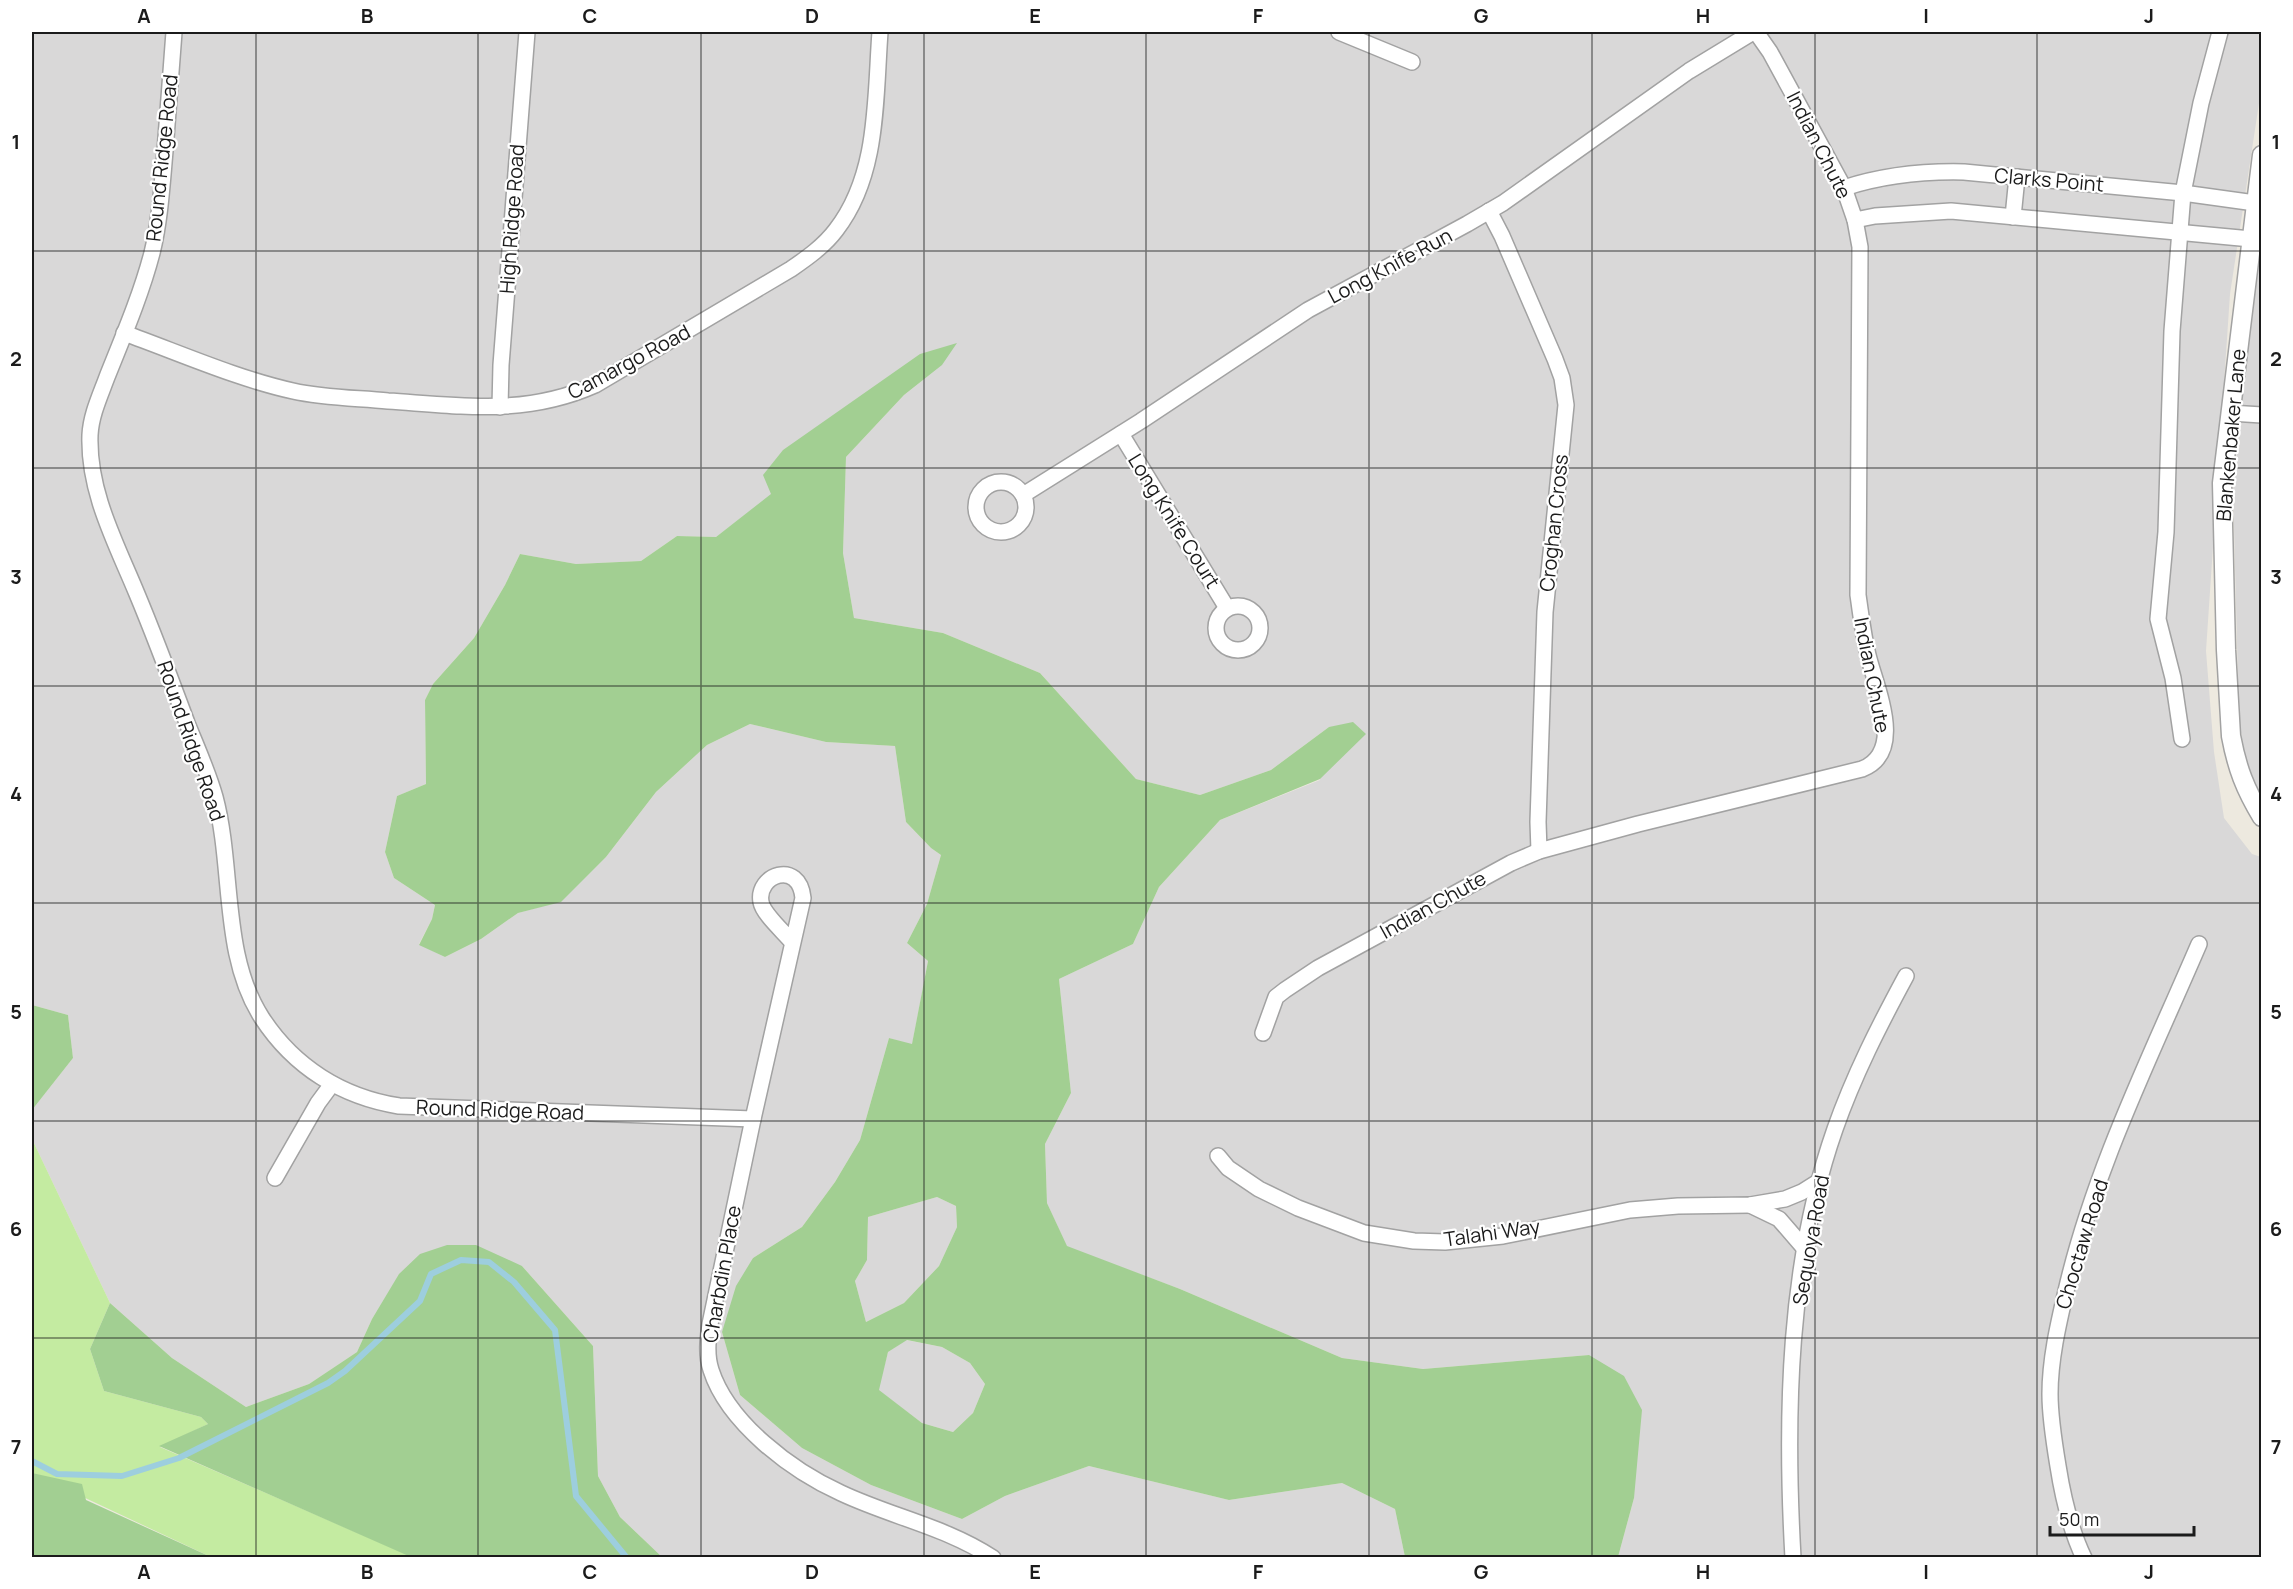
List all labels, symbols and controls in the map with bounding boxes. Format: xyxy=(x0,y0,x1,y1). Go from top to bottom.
text: A xyxy=(137,2,151,29)
text: B xyxy=(361,2,374,29)
text: C xyxy=(583,2,597,29)
text: D xyxy=(805,2,819,29)
text: E xyxy=(1029,2,1041,29)
text: F xyxy=(1253,2,1264,29)
text: G xyxy=(1474,2,1489,29)
text: H xyxy=(1696,2,1710,29)
text: I xyxy=(1923,2,1929,29)
text: J xyxy=(2144,2,2154,29)
street label: Round Ridge Road xyxy=(139,73,184,243)
street label: Indian Chute xyxy=(1781,86,1858,203)
text: 1 xyxy=(12,128,20,155)
text: 1 xyxy=(2272,128,2280,155)
street label: High Ridge Road xyxy=(493,143,530,295)
street label: Clarks Point xyxy=(1993,161,2105,198)
street label: Long Knife Run xyxy=(1323,221,1457,310)
street label: Camargo Road xyxy=(563,318,695,405)
text: 2 xyxy=(10,345,22,372)
text: 2 xyxy=(2270,345,2282,372)
street label: Blankenbaker Lane xyxy=(2210,347,2252,522)
street label: Long Knife Court xyxy=(1122,448,1227,593)
street label: Croghan Cross xyxy=(1533,453,1574,593)
text: 3 xyxy=(10,563,22,590)
text: 3 xyxy=(2270,563,2282,590)
street label: Indian Chute xyxy=(1848,615,1897,735)
street label: Round Ridge Road xyxy=(151,657,232,825)
text: 4 xyxy=(10,780,22,807)
text: 4 xyxy=(2270,780,2282,807)
street label: Indian Chute xyxy=(1375,864,1491,945)
text: 5 xyxy=(10,998,22,1025)
text: 5 xyxy=(2270,998,2282,1025)
street label: Round Ridge Road xyxy=(416,1093,584,1126)
street label: Sequoya Road xyxy=(1786,1173,1835,1307)
street label: Choctaw Road xyxy=(2049,1176,2114,1312)
street label: Charbdin Place xyxy=(696,1203,747,1345)
street label: Talahi Way xyxy=(1442,1212,1542,1253)
text: 6 xyxy=(10,1215,22,1242)
text: 6 xyxy=(2270,1215,2282,1242)
text: 7 xyxy=(11,1433,21,1460)
text: 7 xyxy=(2271,1433,2281,1460)
scale bar xyxy=(2050,1499,2194,1537)
text: 50 m xyxy=(2059,1507,2099,1531)
text: A xyxy=(137,1558,151,1585)
text: B xyxy=(361,1558,374,1585)
text: C xyxy=(583,1558,597,1585)
text: D xyxy=(805,1558,819,1585)
text: E xyxy=(1029,1558,1041,1585)
text: F xyxy=(1253,1558,1264,1585)
text: G xyxy=(1474,1558,1489,1585)
text: H xyxy=(1696,1558,1710,1585)
text: I xyxy=(1923,1558,1929,1585)
text: J xyxy=(2144,1558,2154,1585)

